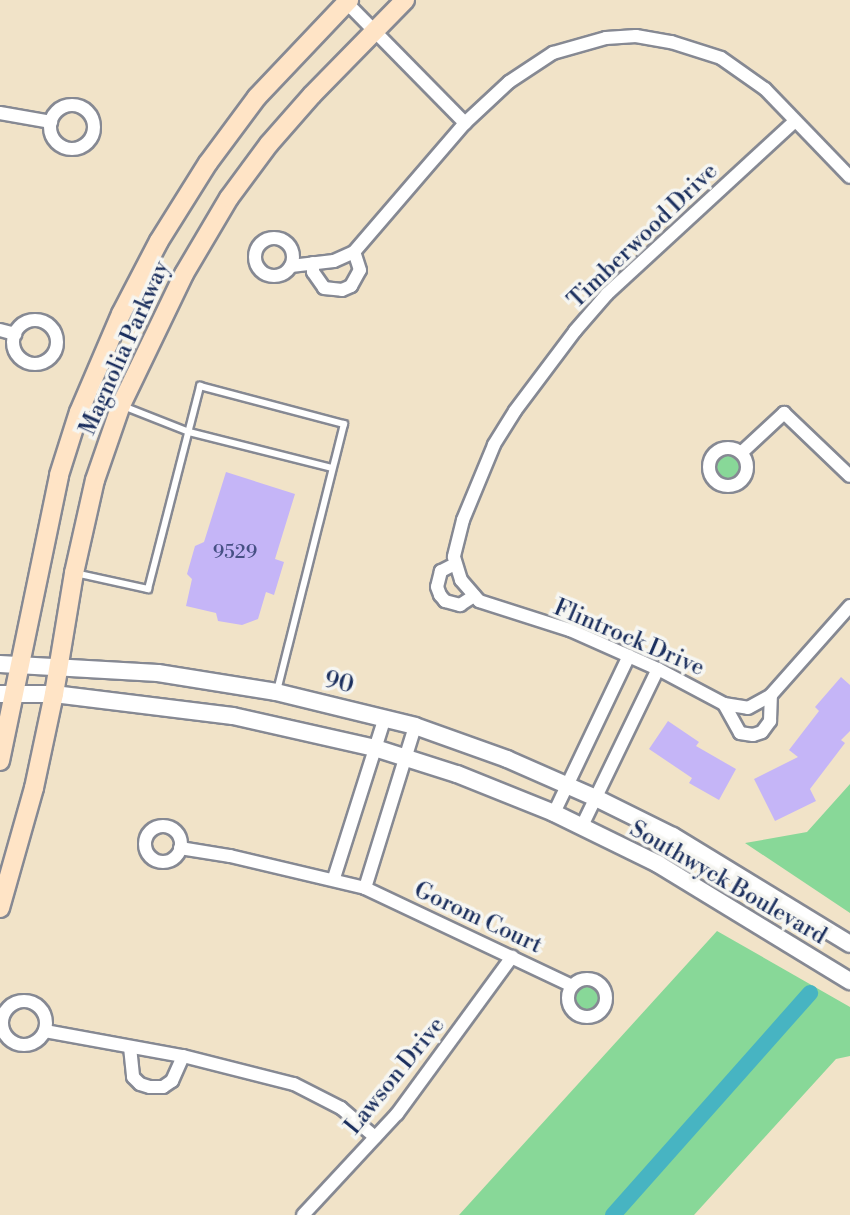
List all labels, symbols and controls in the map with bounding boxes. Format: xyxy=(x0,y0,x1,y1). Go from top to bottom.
street label: Timberwood Drive xyxy=(563,158,723,314)
street label: Magnolia Parkway xyxy=(74,257,176,439)
house number: 9529 xyxy=(213,542,257,564)
street label: Flintrock Drive xyxy=(550,594,708,682)
street label: 90 xyxy=(322,666,356,700)
street label: Southwyck Boulevard xyxy=(625,815,831,951)
street label: Gorom Court xyxy=(410,876,546,960)
street label: Lawson Drive xyxy=(339,1012,451,1140)

